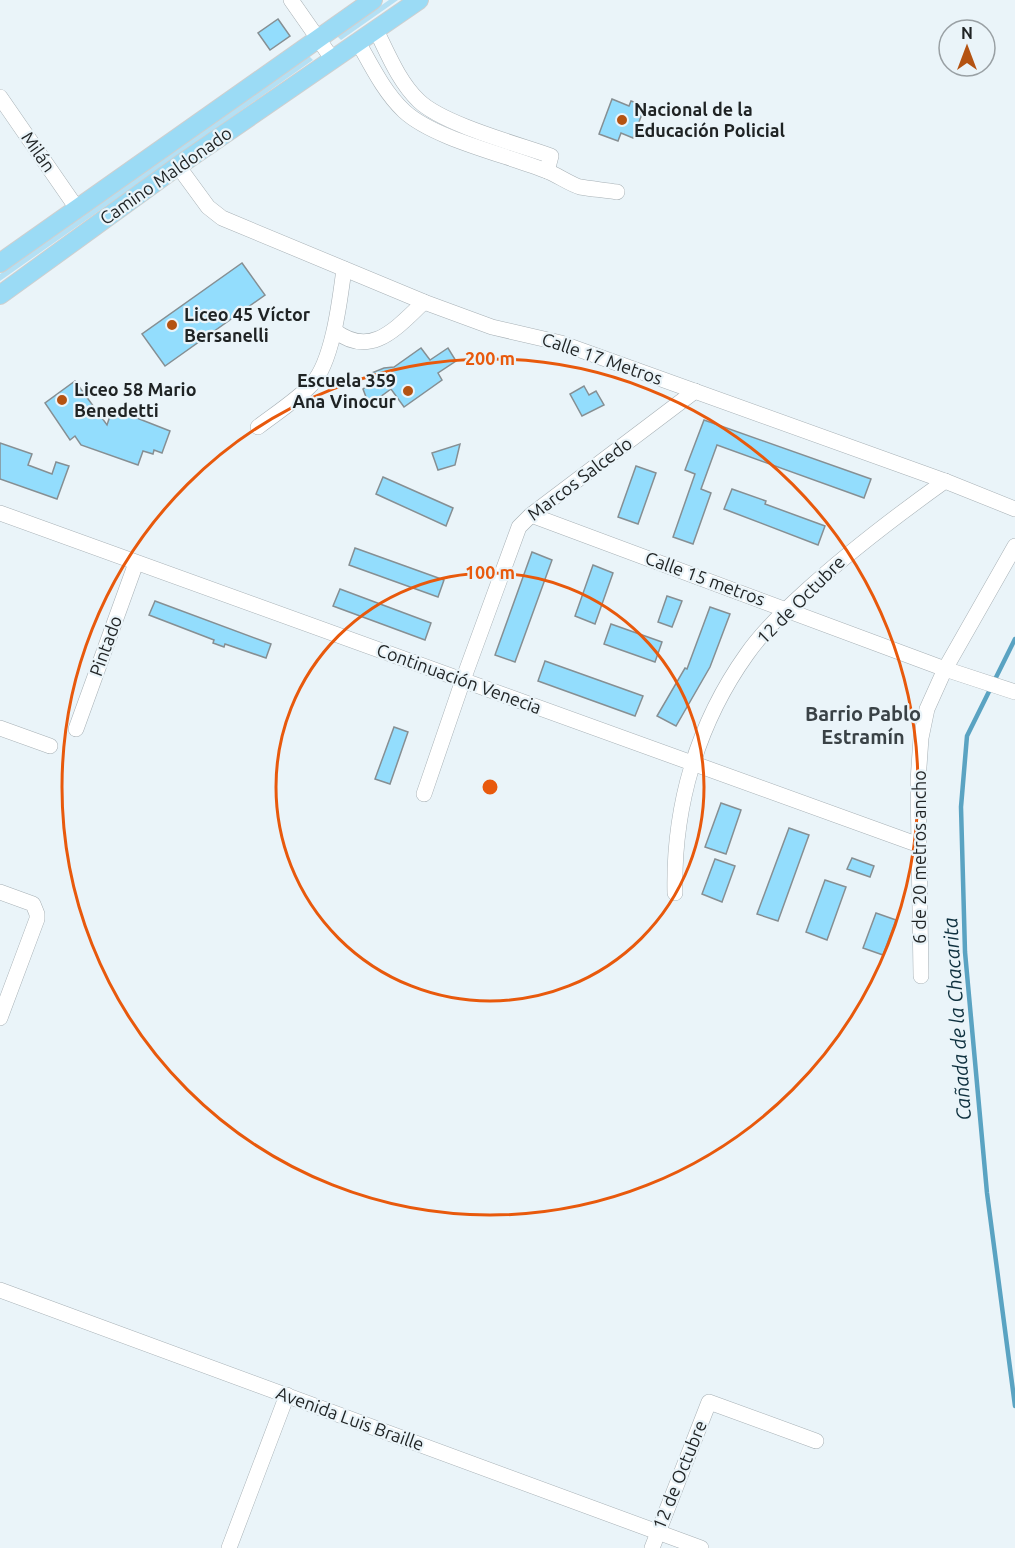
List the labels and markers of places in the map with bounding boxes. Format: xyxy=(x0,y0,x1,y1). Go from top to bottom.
place label: Nacional de la Educación Policial xyxy=(634,99,786,140)
marker: Nacional de la Educación Policial xyxy=(615,113,629,127)
place label: Liceo 45 Víctor Bersanelli xyxy=(184,304,311,345)
marker: Liceo 45 Víctor Bersanelli xyxy=(165,318,179,332)
place label: Escuela 359 Ana Vinocur xyxy=(292,370,397,411)
place label: Liceo 58 Mario Benedetti xyxy=(74,379,196,420)
marker: Escuela 359 Ana Vinocur xyxy=(401,384,415,398)
marker: Liceo 58 Mario Benedetti xyxy=(55,393,69,407)
centre of rings xyxy=(480,777,500,797)

